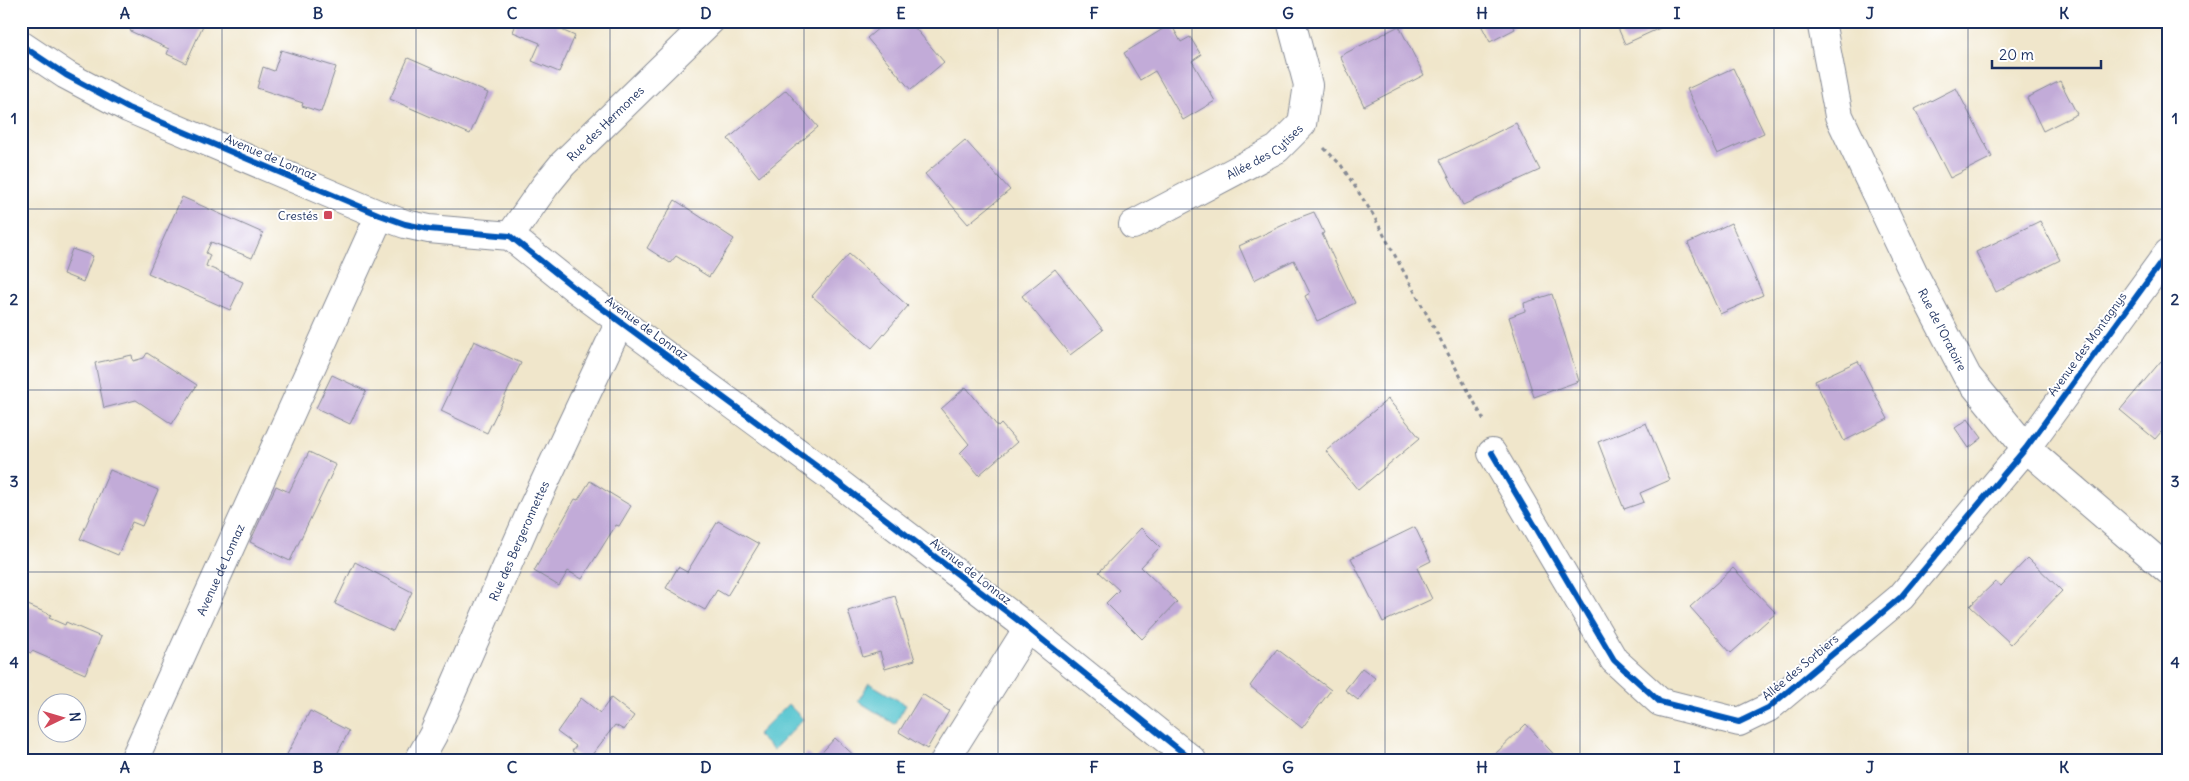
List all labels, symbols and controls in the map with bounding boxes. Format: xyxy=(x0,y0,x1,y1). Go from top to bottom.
text: A xyxy=(120,3,130,23)
text: B xyxy=(313,3,324,23)
text: C xyxy=(507,3,518,23)
text: D xyxy=(700,3,712,23)
text: E xyxy=(896,3,906,23)
text: F xyxy=(1089,3,1099,23)
text: G xyxy=(1282,3,1294,23)
text: H xyxy=(1476,3,1488,23)
text: I xyxy=(1674,3,1681,23)
text: J xyxy=(1866,3,1875,23)
text: K xyxy=(2059,3,2069,23)
scale bar xyxy=(1992,38,2100,70)
text: 20 m xyxy=(1999,45,2034,64)
street label: Rue des Hermones xyxy=(563,82,647,164)
text: 1 xyxy=(11,108,17,128)
text: 1 xyxy=(2172,108,2178,128)
street label: Allée des Cytises xyxy=(1223,120,1306,182)
street label: Avenue de Lonnaz xyxy=(222,131,320,183)
place label: Crestés xyxy=(278,208,318,223)
marker: Crestés xyxy=(322,209,334,221)
street label: Rue de l'Oratoire xyxy=(1915,286,1970,373)
text: 2 xyxy=(10,289,19,309)
street label: Avenue des Montagnys xyxy=(2044,289,2130,399)
text: 2 xyxy=(2171,289,2180,309)
street label: Avenue de Lonnaz xyxy=(603,293,692,363)
text: 3 xyxy=(9,471,19,491)
text: 3 xyxy=(2170,471,2180,491)
street label: Rue des Bergeronnettes xyxy=(485,478,552,603)
street label: Avenue de Lonnaz xyxy=(193,521,247,618)
street label: Avenue de Lonnaz xyxy=(927,535,1015,608)
street label: Allée des Sorbiers xyxy=(1759,631,1841,703)
text: 4 xyxy=(9,652,19,672)
text: 4 xyxy=(2170,652,2180,672)
north arrow xyxy=(38,694,88,744)
text: N xyxy=(66,711,84,722)
text: A xyxy=(120,757,130,777)
text: B xyxy=(313,757,324,777)
text: C xyxy=(507,757,518,777)
text: D xyxy=(700,757,712,777)
text: E xyxy=(896,757,906,777)
text: F xyxy=(1089,757,1099,777)
text: G xyxy=(1282,757,1294,777)
text: H xyxy=(1476,757,1488,777)
text: I xyxy=(1674,757,1681,777)
text: J xyxy=(1866,757,1875,777)
text: K xyxy=(2059,757,2069,777)

